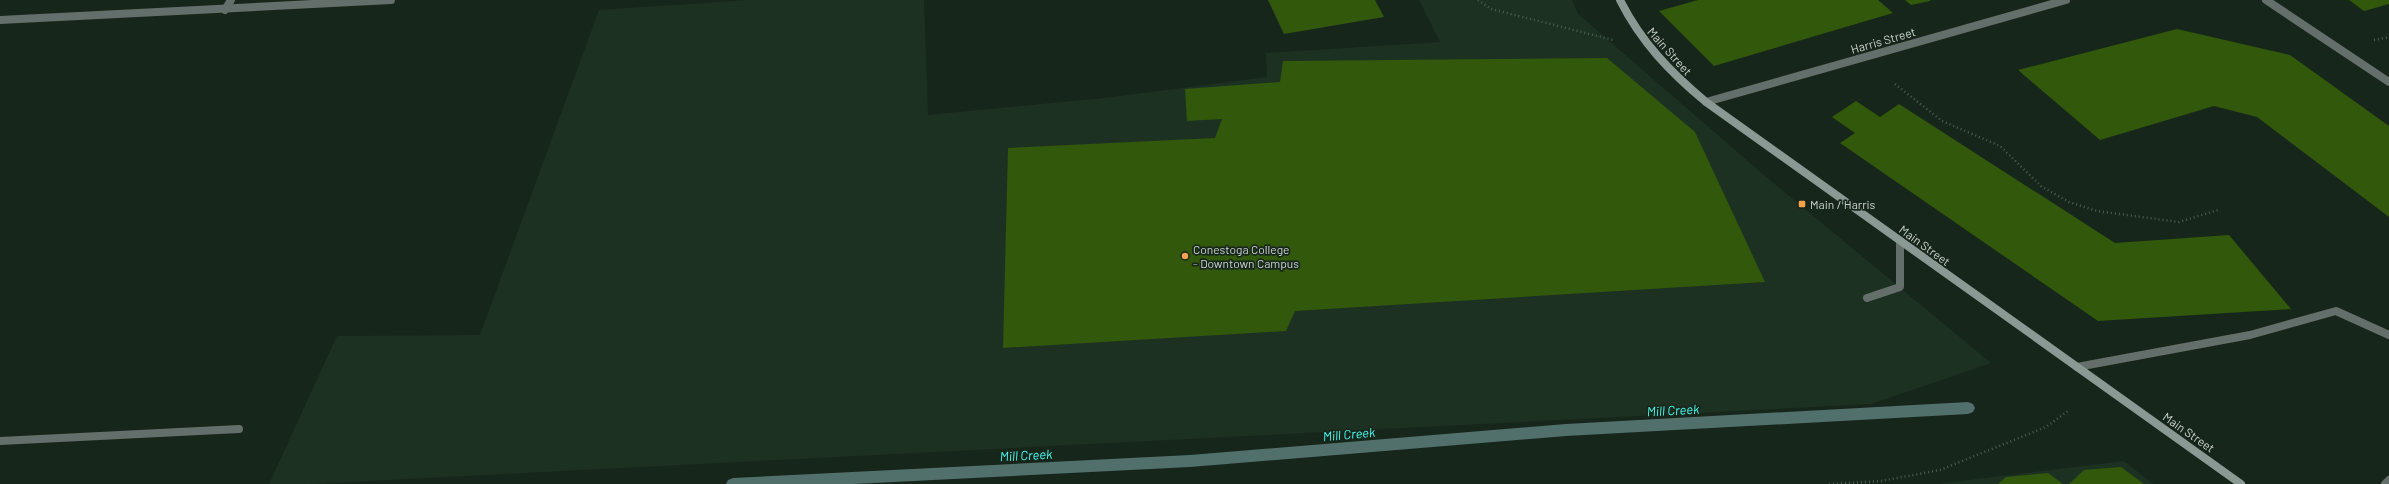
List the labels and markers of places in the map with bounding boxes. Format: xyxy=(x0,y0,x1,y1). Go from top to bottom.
place label: Main / Harris xyxy=(1810,197,1876,211)
marker: Main / Harris xyxy=(1797,199,1807,209)
place label: Conestoga College - Downtown Campus xyxy=(1193,242,1299,270)
marker: Conestoga College - Downtown Campus xyxy=(1180,251,1190,261)

